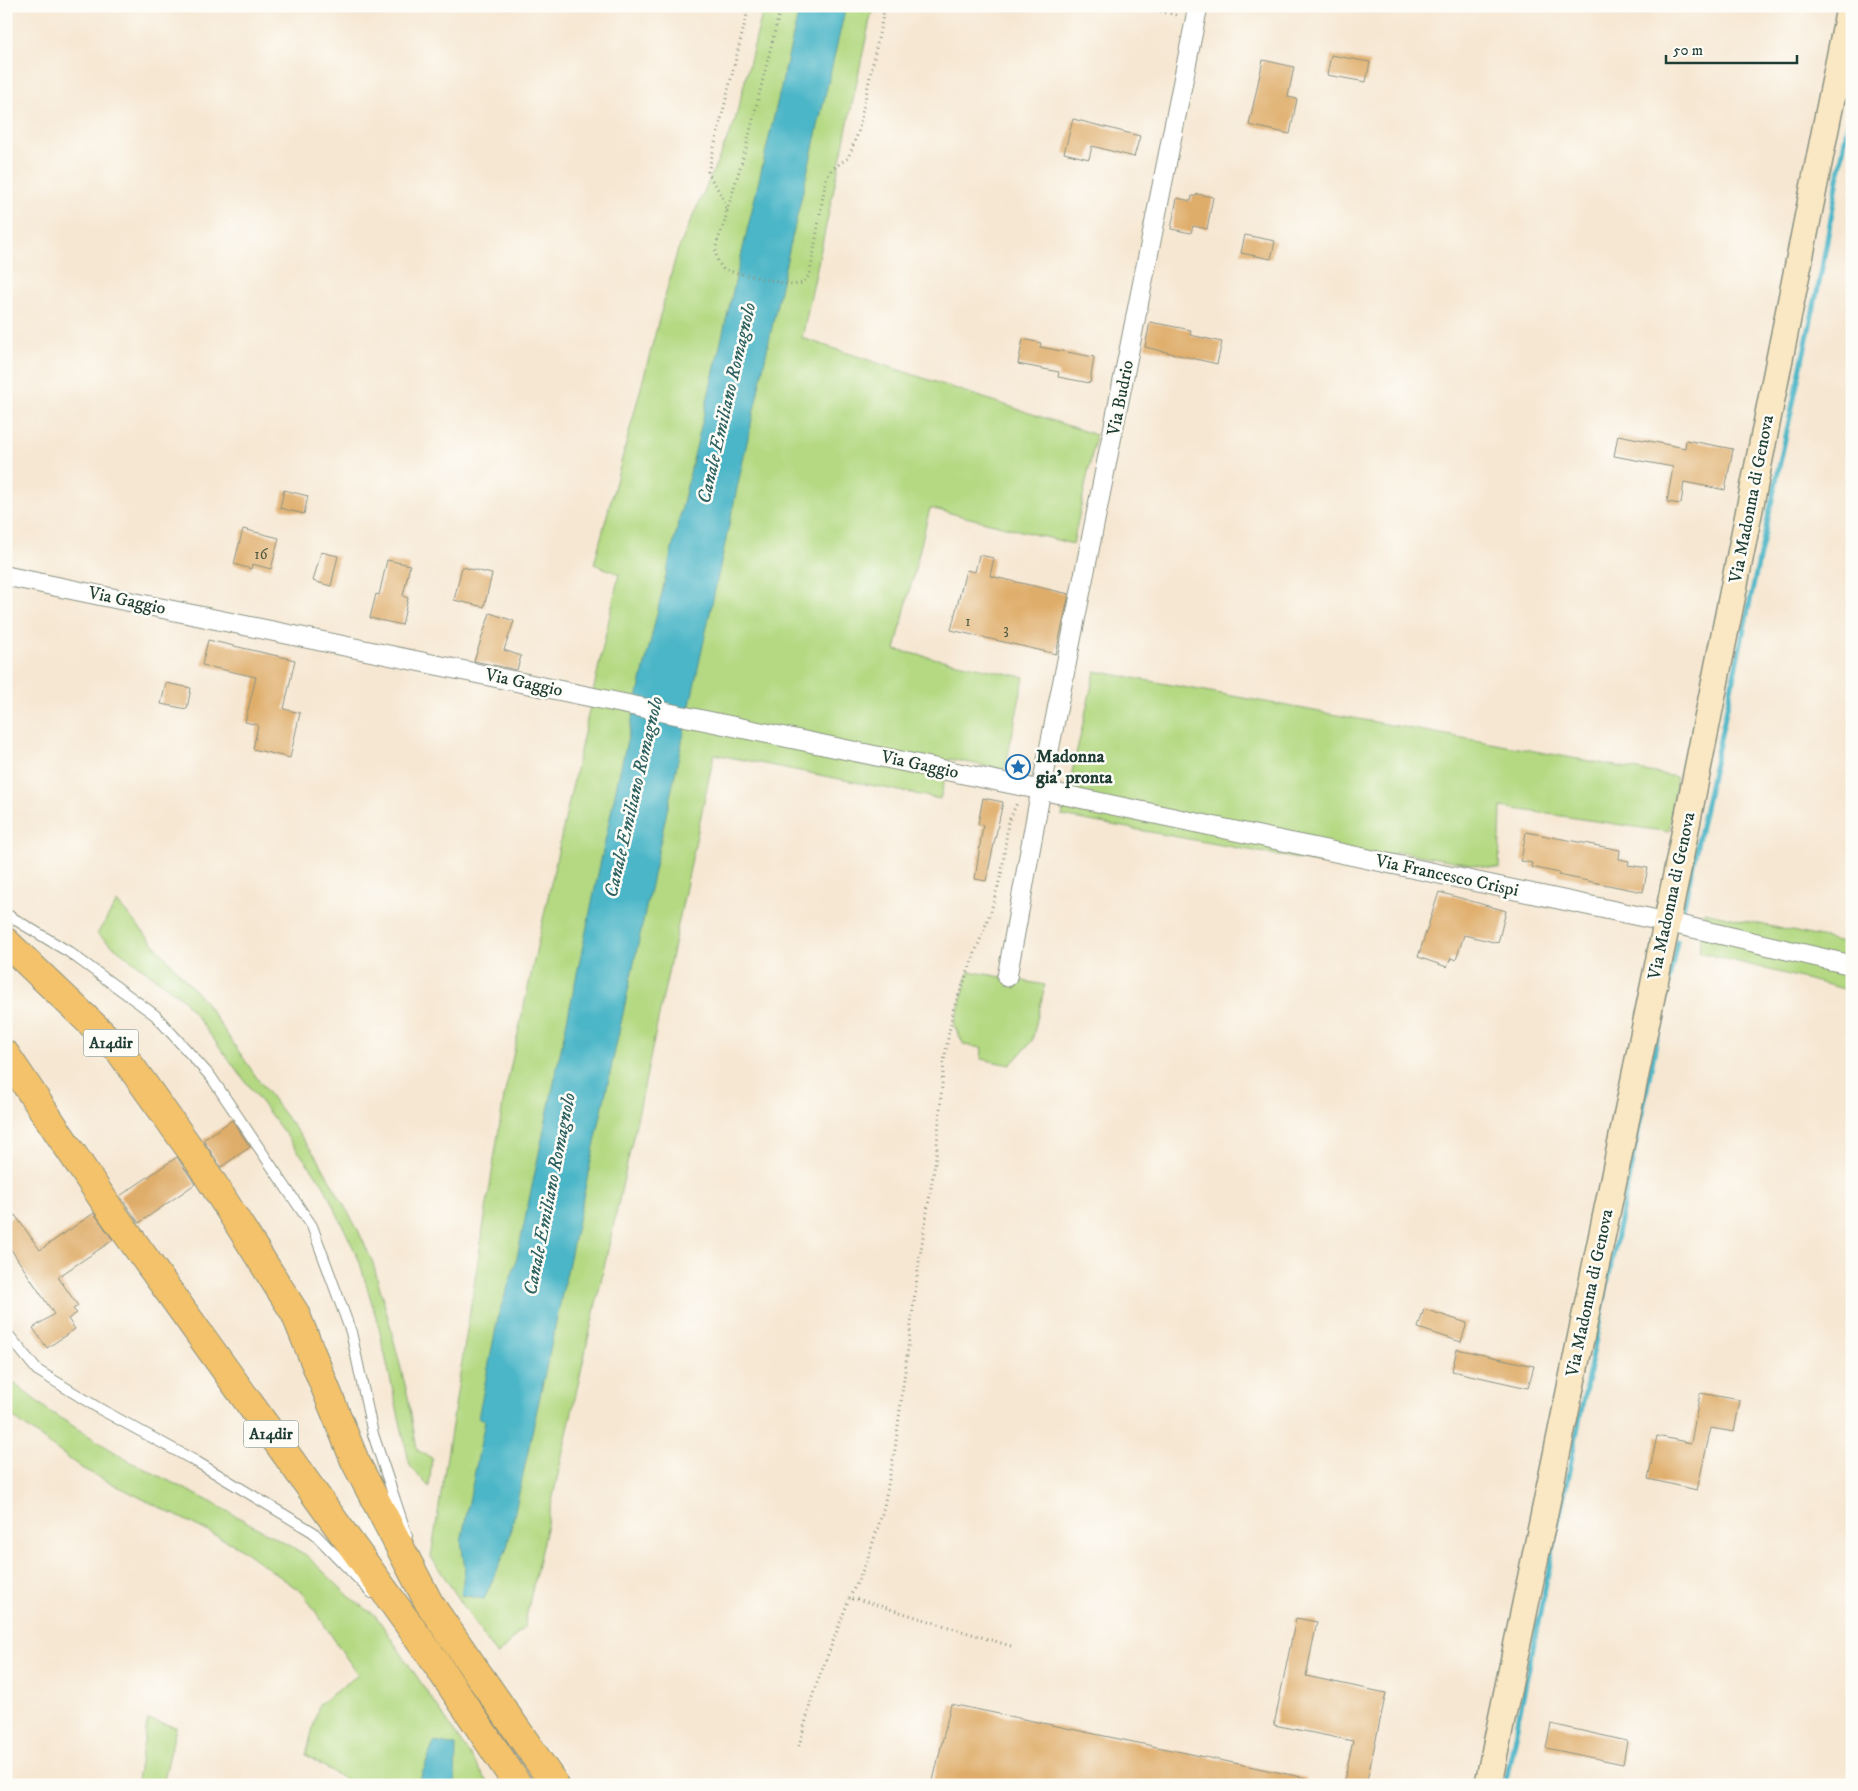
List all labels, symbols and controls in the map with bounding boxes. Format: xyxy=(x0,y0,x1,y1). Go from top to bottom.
scale bar xyxy=(1666,32,1797,64)
text: 50 m xyxy=(1673,41,1703,60)
water label: Canale Emiliano Romagnolo xyxy=(693,300,761,506)
street label: Via Budrio xyxy=(1103,358,1139,439)
street label: Via Madonna di Genova xyxy=(1725,413,1779,586)
house number: 16 xyxy=(254,545,269,564)
street label: Via Gaggio xyxy=(85,582,168,620)
house number: 1 xyxy=(965,612,971,631)
house number: 3 xyxy=(1003,620,1009,639)
street label: Via Gaggio xyxy=(482,664,565,702)
water label: Canale Emiliano Romagnolo xyxy=(600,694,668,900)
street label: Via Gaggio xyxy=(878,746,961,784)
place label: Madonna gia' pronta xyxy=(1035,746,1113,789)
place icon: Madonna gia' pronta xyxy=(1005,754,1031,780)
street label: Via Madonna di Genova xyxy=(1643,810,1701,983)
street label: Via Francesco Crispi xyxy=(1372,850,1521,902)
road number: A14dir xyxy=(84,1030,138,1056)
water label: Canale Emiliano Romagnolo xyxy=(519,1091,581,1297)
street label: Via Madonna di Genova xyxy=(1561,1207,1619,1380)
road number: A14dir xyxy=(244,1420,298,1448)

